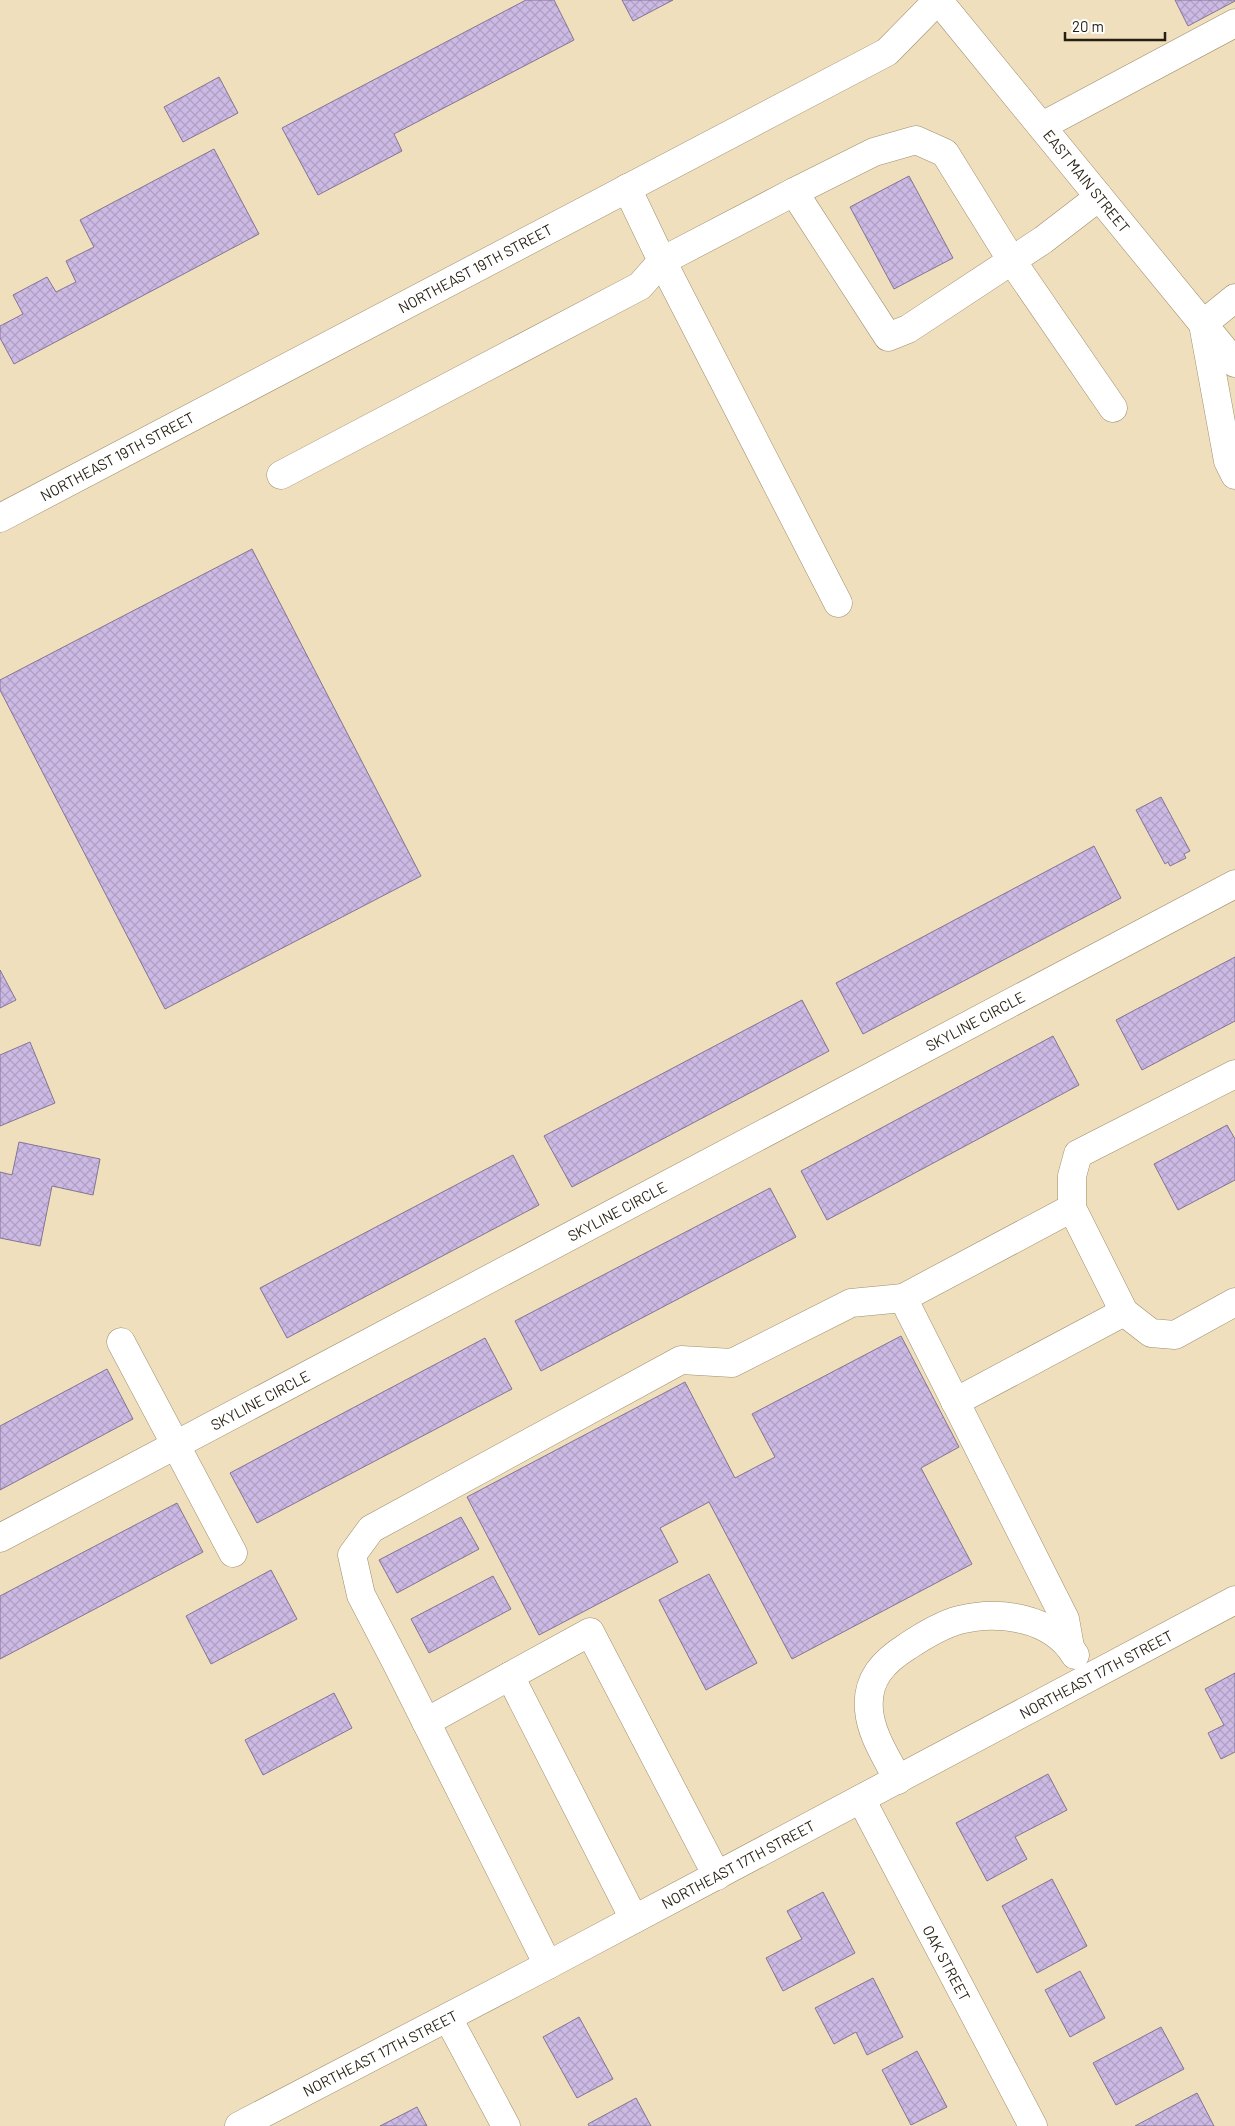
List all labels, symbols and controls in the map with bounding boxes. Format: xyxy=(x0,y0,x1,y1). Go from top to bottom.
scale bar xyxy=(1065,10,1165,42)
text: 20 m xyxy=(1072,17,1104,35)
street label: EAST MAIN STREET xyxy=(1040,126,1134,236)
street label: NORTHEAST 19TH STREET xyxy=(395,220,555,316)
street label: NORTHEAST 19TH STREET xyxy=(37,408,197,504)
street label: SKYLINE CIRCLE xyxy=(922,987,1028,1055)
street label: SKYLINE CIRCLE xyxy=(564,1177,670,1245)
street label: SKYLINE CIRCLE xyxy=(207,1366,313,1434)
street label: NORTHEAST 17TH STREET xyxy=(1016,1626,1176,1722)
street label: NORTHEAST 17TH STREET xyxy=(658,1816,818,1912)
street label: OAK STREET xyxy=(919,1922,975,2004)
street label: NORTHEAST 17TH STREET xyxy=(300,2006,460,2100)

